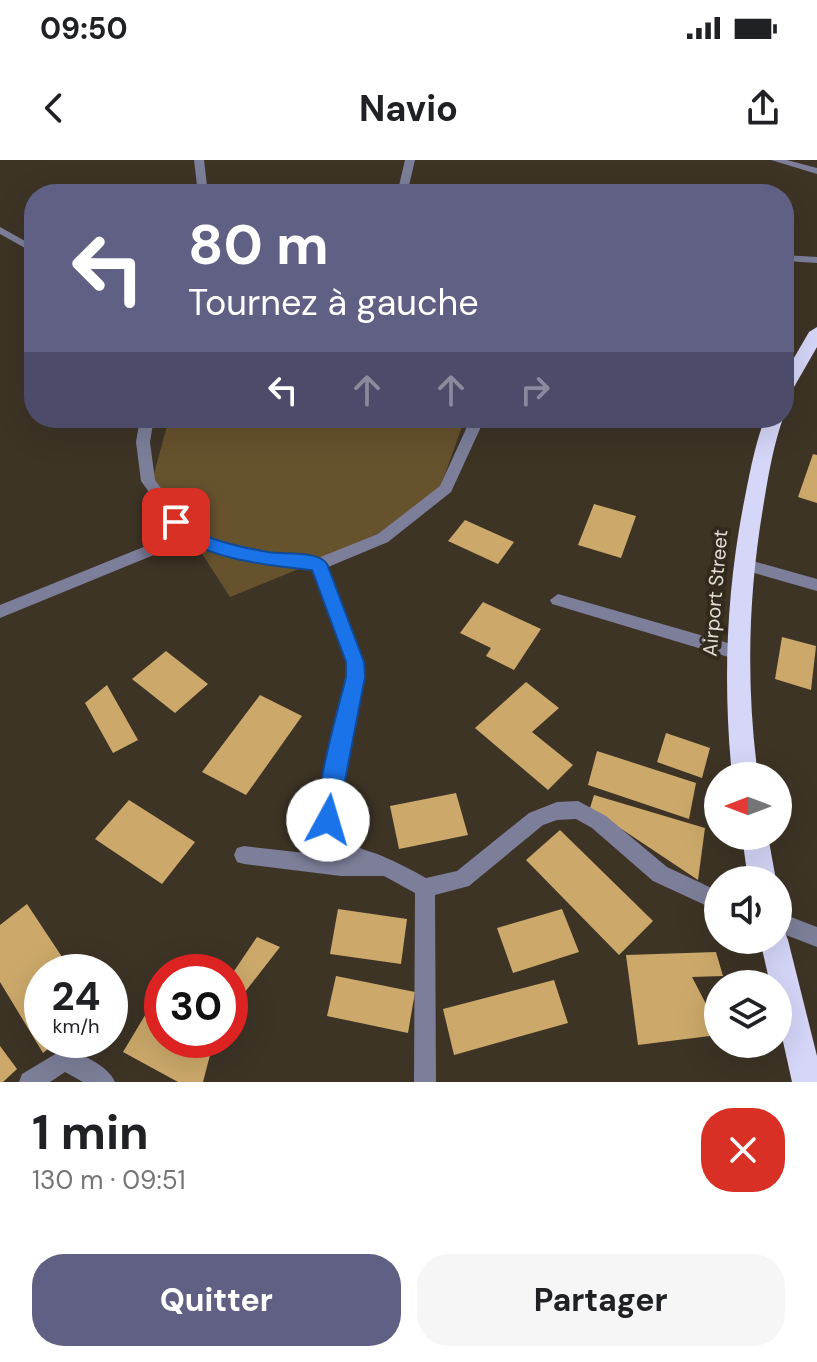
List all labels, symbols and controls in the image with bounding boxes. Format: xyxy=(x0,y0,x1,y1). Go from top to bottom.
text: 09:50 xyxy=(40,9,128,48)
text: Navio xyxy=(359,85,458,132)
icon: back xyxy=(32,86,76,130)
icon: share xyxy=(741,86,785,130)
text: 80 m xyxy=(188,208,329,281)
icon: left xyxy=(56,216,160,320)
text: Tournez à gauche xyxy=(188,279,479,326)
icon: left xyxy=(261,368,305,412)
icon: ahead xyxy=(345,368,389,412)
icon: ahead xyxy=(429,368,473,412)
icon: right xyxy=(513,368,557,412)
pin xyxy=(142,488,210,556)
icon: arrive xyxy=(154,500,198,544)
street label: Airport Street xyxy=(697,528,734,657)
north arrow xyxy=(704,762,792,850)
map controls xyxy=(704,762,792,1058)
position arrow xyxy=(286,778,370,862)
button: sound xyxy=(704,866,792,954)
speed limit sign: 30 xyxy=(144,954,248,1058)
text: 24 xyxy=(52,970,100,1022)
button: layers xyxy=(704,970,792,1058)
text: km/h xyxy=(52,1013,100,1039)
text: 1 min xyxy=(32,1101,149,1164)
button: close xyxy=(701,1108,785,1192)
text: 130 m · 09:51 xyxy=(32,1163,186,1197)
button: Quitter xyxy=(32,1254,401,1346)
button: Partager xyxy=(417,1254,785,1346)

